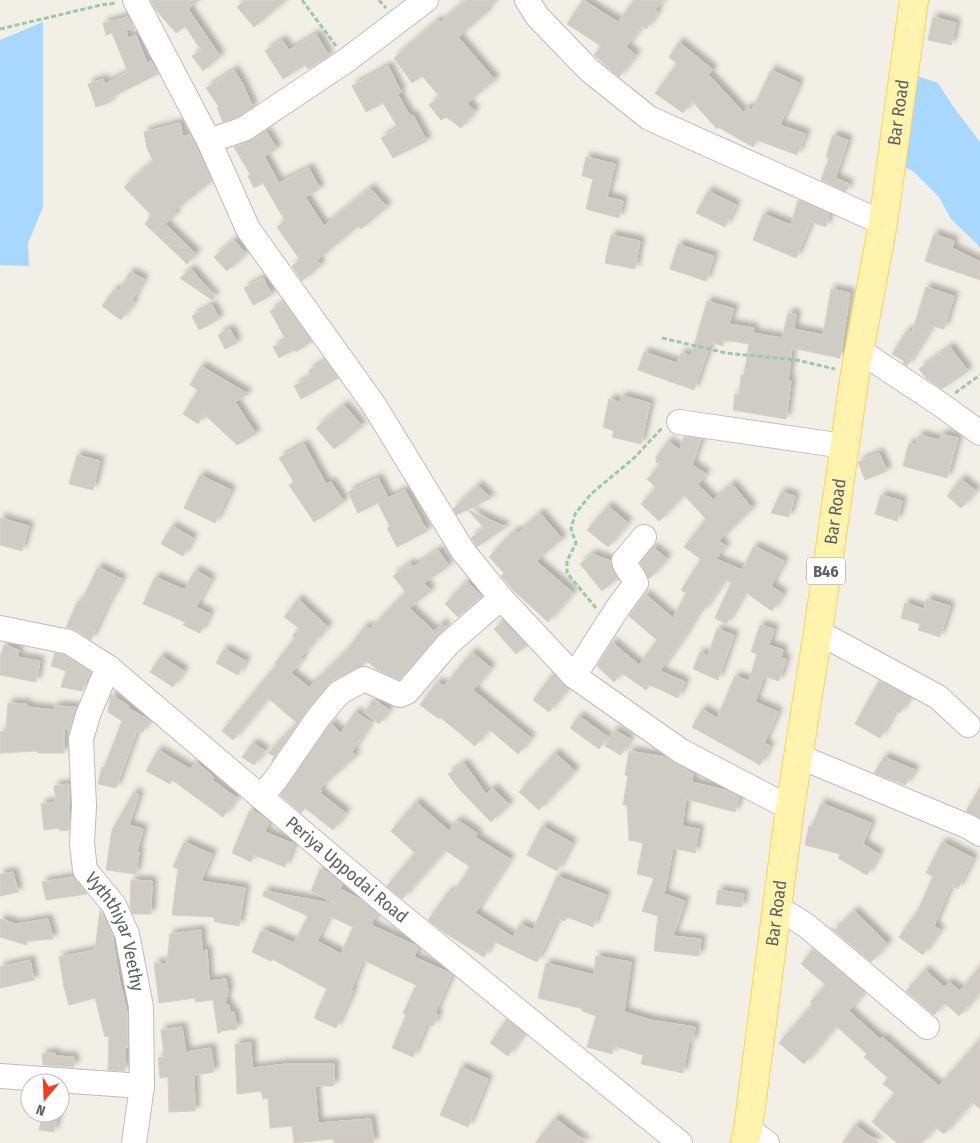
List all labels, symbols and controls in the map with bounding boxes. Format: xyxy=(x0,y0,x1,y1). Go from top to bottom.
street label: Bar Road xyxy=(883,78,914,147)
street label: Bar Road xyxy=(820,477,851,546)
road number: B46 xyxy=(807,558,845,584)
street label: Periya Uppodai Road xyxy=(281,812,412,928)
street label: Vyththiyar Veethy xyxy=(80,868,149,993)
street label: Bar Road xyxy=(761,879,791,948)
north arrow xyxy=(20,1073,70,1123)
text: N xyxy=(34,1100,48,1119)

